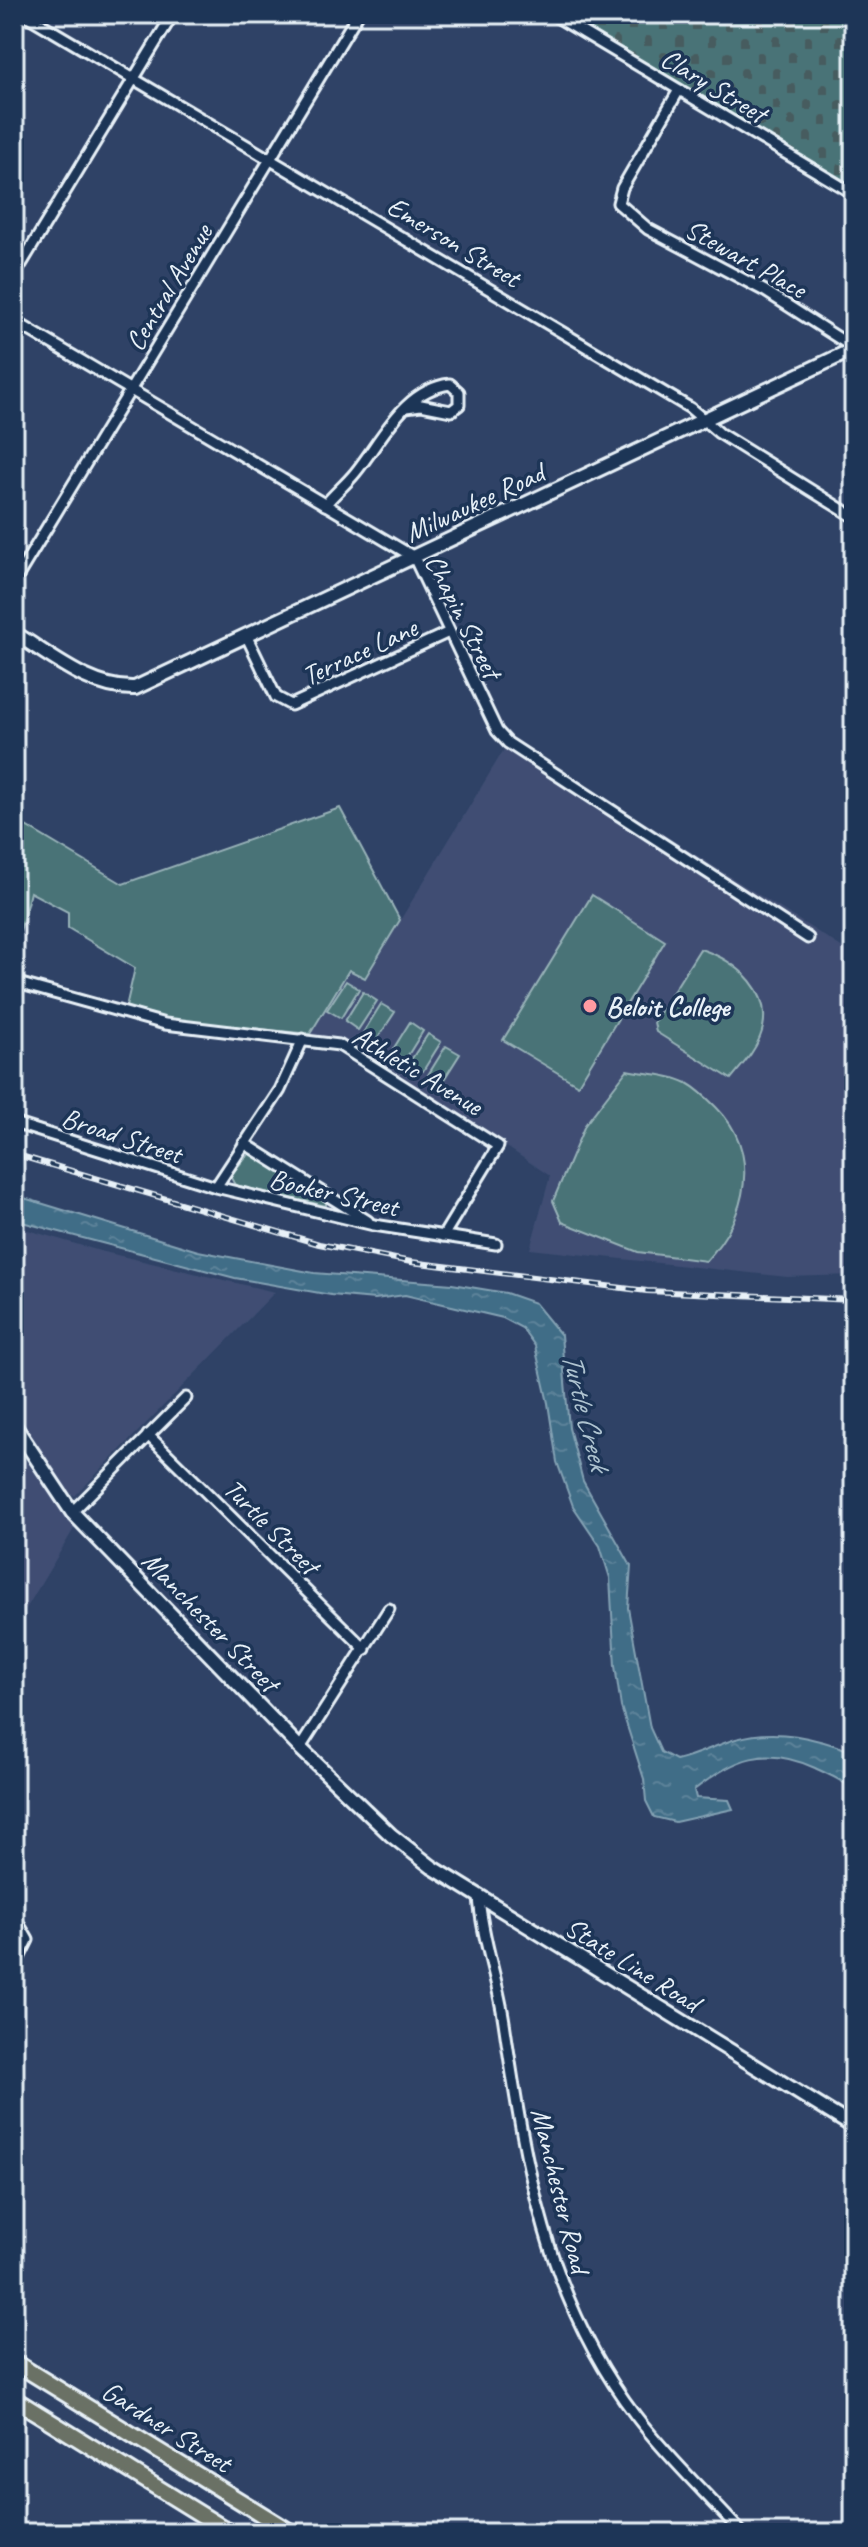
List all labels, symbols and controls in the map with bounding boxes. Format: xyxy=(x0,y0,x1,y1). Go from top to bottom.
street label: Clary Street xyxy=(655,40,776,133)
street label: Emerson Street xyxy=(381,188,529,296)
street label: Stewart Place xyxy=(679,211,814,307)
street label: Central Avenue xyxy=(117,216,221,357)
street label: Milwaukee Road xyxy=(399,453,553,550)
street label: Chapin Street xyxy=(417,548,511,687)
street label: Terrace Lane xyxy=(296,609,424,693)
place label: Beloit College xyxy=(606,989,732,1024)
marker: Beloit College xyxy=(581,997,599,1015)
street label: Athletic Avenue xyxy=(347,1018,491,1124)
street label: Broad Street xyxy=(57,1100,189,1172)
street label: Booker Street xyxy=(266,1161,404,1225)
water label: Turtle Creek xyxy=(553,1348,620,1479)
street label: Turtle Street xyxy=(216,1471,330,1584)
street label: Manchester Street xyxy=(135,1544,289,1702)
street label: State Line Road xyxy=(559,1909,710,2022)
street label: Manchester Road xyxy=(523,2104,599,2280)
street label: Gardner Street xyxy=(96,2373,240,2481)

